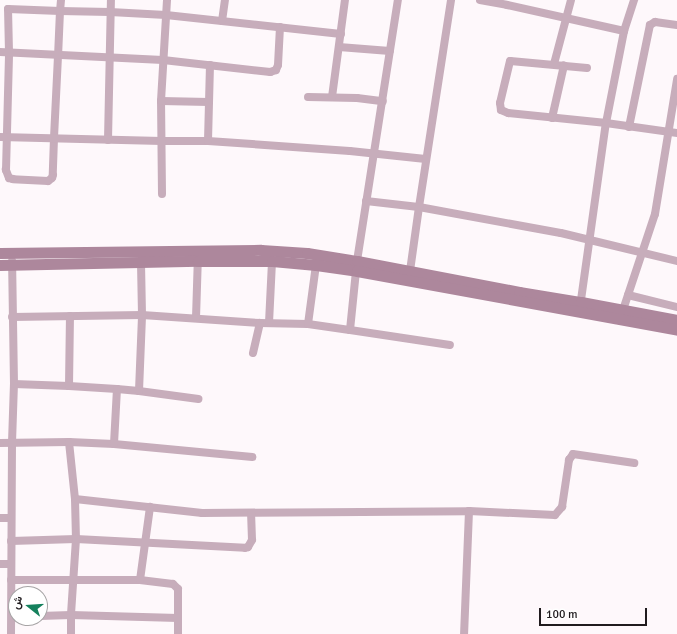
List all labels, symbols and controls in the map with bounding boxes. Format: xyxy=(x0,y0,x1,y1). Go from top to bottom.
north arrow xyxy=(8,586,48,626)
text: ش xyxy=(9,594,25,611)
scale bar xyxy=(541,600,649,626)
text: 100 m xyxy=(546,607,578,622)

